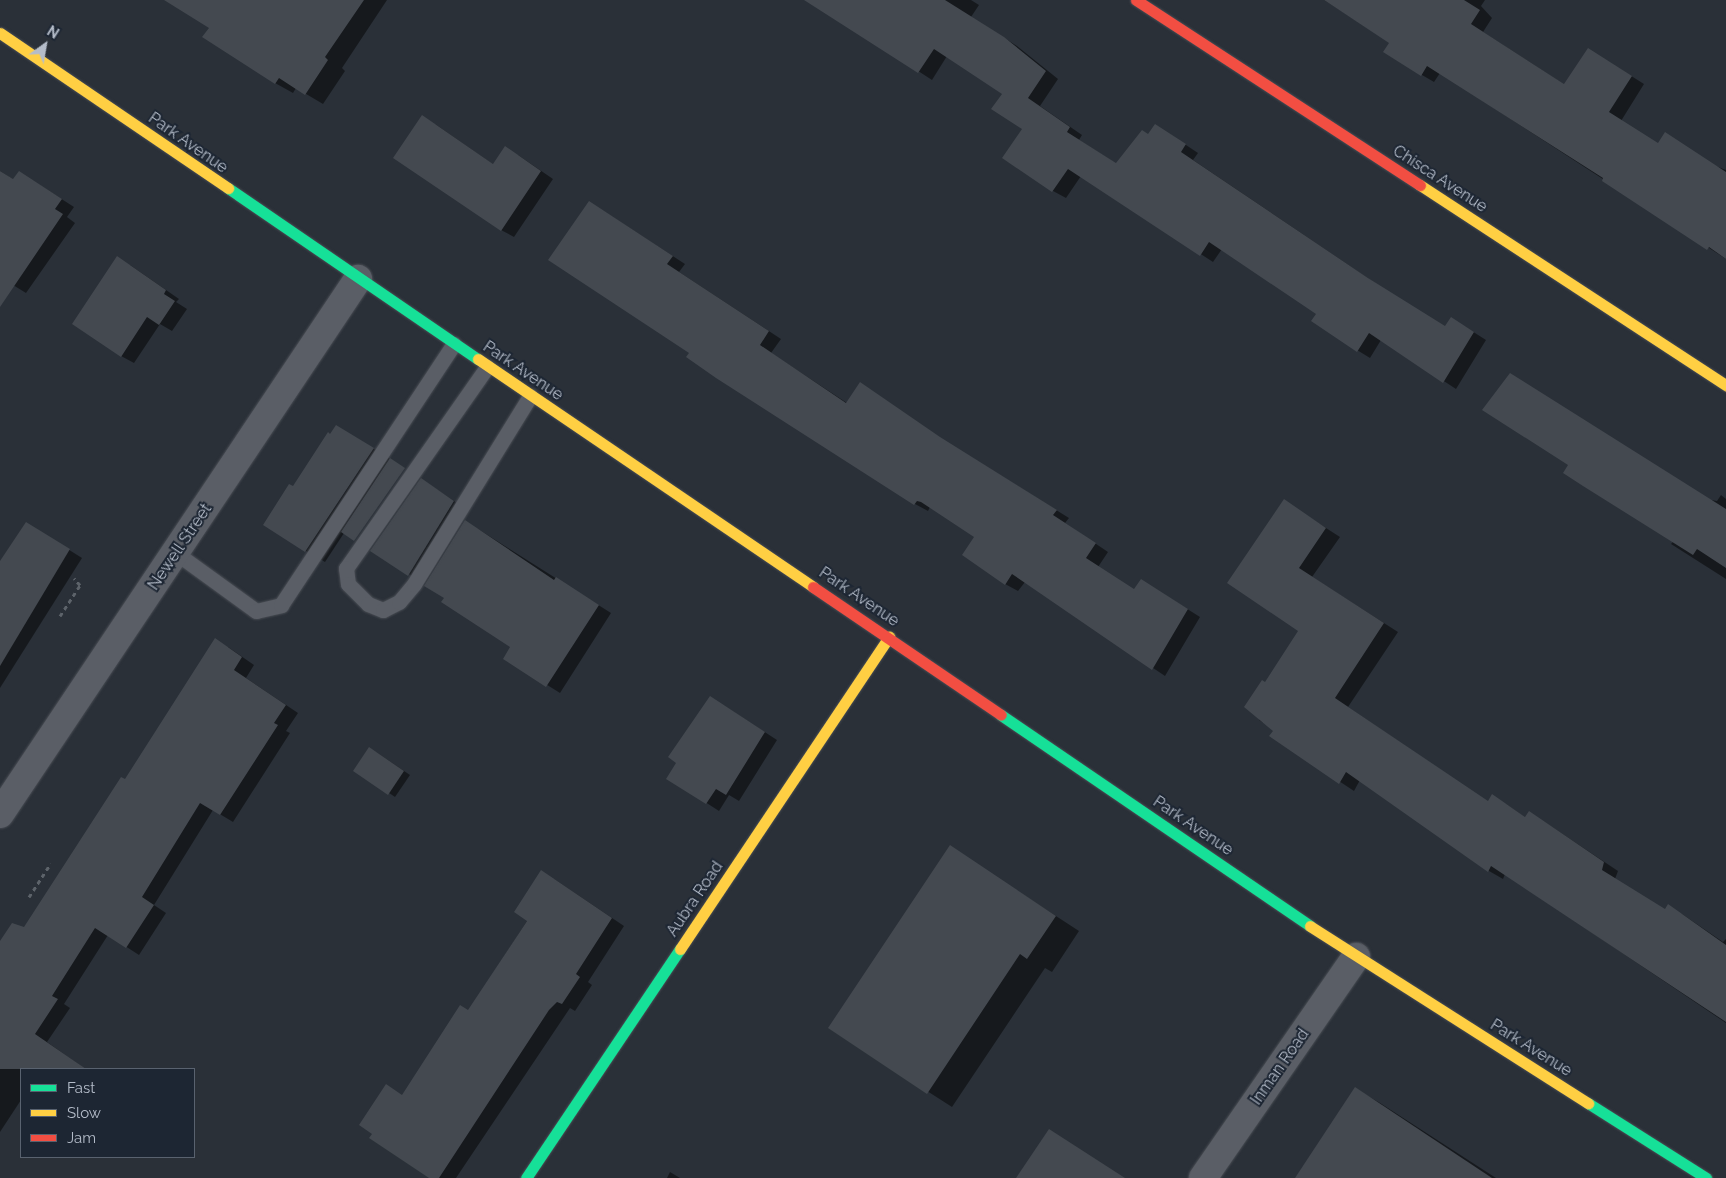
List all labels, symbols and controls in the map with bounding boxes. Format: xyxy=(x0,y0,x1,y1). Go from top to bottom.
north arrow xyxy=(20,20,70,70)
text: N xyxy=(44,23,62,42)
street label: Park Avenue xyxy=(144,108,232,178)
street label: Chisca Avenue xyxy=(1389,141,1491,217)
street label: Park Avenue xyxy=(479,337,567,405)
street label: Newell Street xyxy=(144,500,216,594)
street label: Park Avenue xyxy=(815,563,903,631)
street label: Park Avenue xyxy=(1149,792,1237,860)
street label: Aubra Road xyxy=(663,858,727,940)
street label: Park Avenue xyxy=(1487,1015,1575,1081)
street label: Inman Road xyxy=(1247,1025,1313,1109)
legend xyxy=(20,1068,195,1158)
text: Fast xyxy=(67,1079,95,1097)
text: Slow xyxy=(67,1104,101,1122)
text: Jam xyxy=(67,1129,96,1147)

